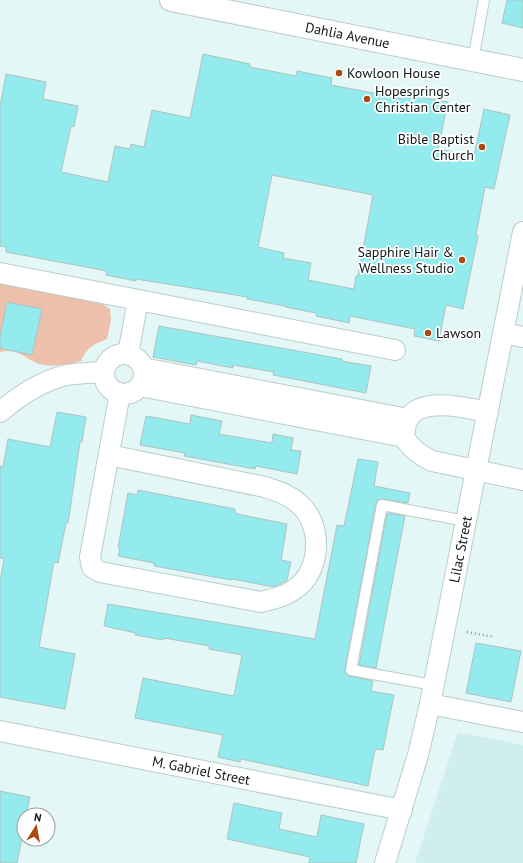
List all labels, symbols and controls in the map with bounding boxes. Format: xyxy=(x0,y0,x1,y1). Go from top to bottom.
street label: Dahlia Avenue xyxy=(304,18,391,52)
place label: Kowloon House xyxy=(347,64,440,82)
marker: Kowloon House xyxy=(334,68,344,78)
place label: Hopesprings Christian Center xyxy=(375,82,471,116)
marker: Hopesprings Christian Center xyxy=(362,94,372,104)
place label: Bible Baptist Church xyxy=(398,130,474,164)
marker: Bible Baptist Church xyxy=(477,142,487,152)
place label: Sapphire Hair & Wellness Studio xyxy=(357,243,454,277)
marker: Sapphire Hair & Wellness Studio xyxy=(457,255,467,265)
place label: Lawson xyxy=(436,324,481,342)
marker: Lawson xyxy=(423,328,433,338)
street label: Lilac Street xyxy=(445,514,476,584)
street label: M. Gabriel Street xyxy=(151,752,252,789)
north arrow xyxy=(16,807,56,847)
text: N xyxy=(33,810,43,825)

